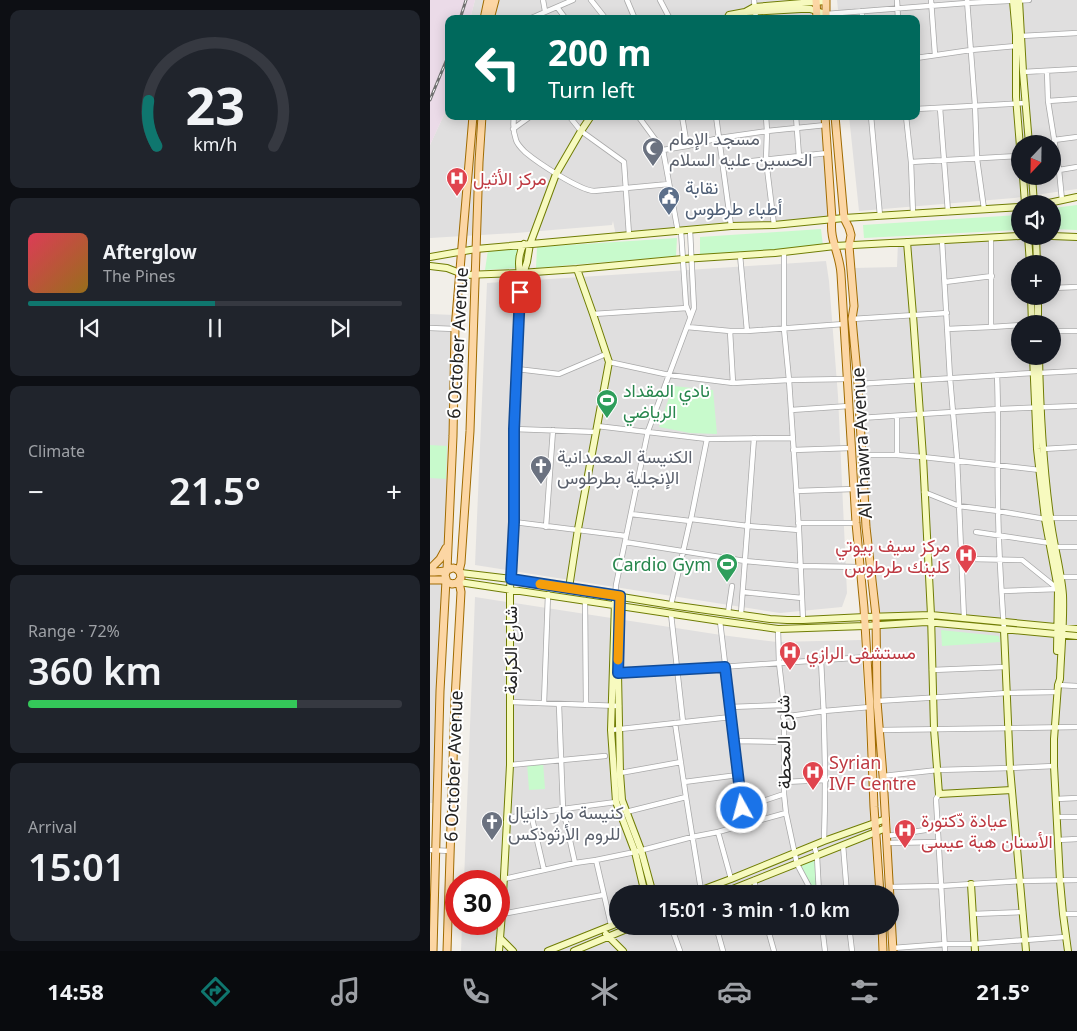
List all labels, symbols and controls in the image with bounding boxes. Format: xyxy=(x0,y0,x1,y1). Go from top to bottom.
text: 200 m xyxy=(548,29,651,76)
icon: left xyxy=(465,35,530,100)
text: 23 xyxy=(185,69,245,140)
text: Turn left xyxy=(548,74,635,104)
place label: مسجد الإمام الحسين عليه السلام xyxy=(669,126,812,172)
text: km/h xyxy=(193,132,237,156)
north arrow xyxy=(1011,135,1061,185)
map controls xyxy=(1011,135,1061,365)
mosque icon: مسجد الإمام الحسين عليه السلام xyxy=(641,136,665,167)
hospital icon: مركز الأثيل xyxy=(445,166,469,197)
place label: مركز الأثيل xyxy=(473,166,547,190)
place label: نقابة أطباء طرطوس xyxy=(685,175,782,220)
public building icon: نقابة أطباء طرطوس xyxy=(657,185,681,216)
button: sound xyxy=(1011,195,1061,245)
text: Afterglow xyxy=(103,239,197,265)
button: + xyxy=(1011,255,1061,305)
text: The Pines xyxy=(103,265,175,287)
street label: 6 October Avenue xyxy=(441,267,473,419)
pin xyxy=(499,271,541,313)
icon: arrive xyxy=(506,278,534,306)
icon: previous xyxy=(76,314,104,342)
icon: pause xyxy=(201,314,229,342)
icon: next xyxy=(326,314,354,342)
button: − xyxy=(1011,315,1061,365)
street label: Al Thawra Avenue xyxy=(845,367,877,519)
place label: نادي المقداد الرياضي xyxy=(623,378,710,427)
sports icon: نادي المقداد الرياضي xyxy=(595,388,619,419)
text: Climate xyxy=(28,440,85,462)
place label: الكنيسة المعمدانية الإنجلية بطرطوس xyxy=(557,444,692,490)
church icon: الكنيسة المعمدانية الإنجلية بطرطوس xyxy=(529,454,553,485)
text: 21.5° xyxy=(169,464,261,516)
text: − xyxy=(28,472,44,510)
text: + xyxy=(386,472,402,510)
place label: مركز سيف بيوتي كلينك طرطوس xyxy=(835,533,950,578)
hospital icon: مركز سيف بيوتي كلينك طرطوس xyxy=(954,543,978,574)
place label: Cardio Gym xyxy=(612,552,711,576)
sports icon: Cardio Gym xyxy=(715,552,739,583)
street label: شارع الكرامة xyxy=(498,606,523,694)
text: Range · 72% xyxy=(28,620,120,642)
hospital icon: مستشفى الرازي xyxy=(778,640,802,671)
place label: مستشفى الرازي xyxy=(806,640,916,668)
text: 360 km xyxy=(28,644,162,696)
street label: 6 October Avenue xyxy=(438,690,468,842)
street label: شارع المحطة xyxy=(770,695,797,789)
place label: Syrian IVF Centre xyxy=(829,750,916,795)
hospital icon: Syrian IVF Centre xyxy=(801,760,825,791)
position arrow xyxy=(715,781,767,833)
place label: كنيسة مار دانيال للروم الأرثوذكس xyxy=(508,800,624,846)
place label: عيادة دّكتورة الأسنان هبة عيسى xyxy=(921,808,1053,853)
church icon: كنيسة مار دانيال للروم الأرثوذكس xyxy=(480,810,504,841)
text: Arrival xyxy=(28,816,77,838)
hospital icon: عيادة دّكتورة الأسنان هبة عيسى xyxy=(893,818,917,849)
text: 15:01 xyxy=(28,840,125,892)
speed limit sign: 30 xyxy=(445,870,510,935)
text: 15:01 · 3 min · 1.0 km xyxy=(658,897,850,923)
icon: directions xyxy=(198,974,233,1009)
icon: music xyxy=(328,974,363,1009)
icon: phone xyxy=(458,974,493,1009)
icon: climate xyxy=(587,974,622,1009)
icon: car xyxy=(717,974,752,1009)
icon: filters xyxy=(847,974,882,1009)
text: 14:58 xyxy=(47,976,104,1006)
text: 21.5° xyxy=(976,976,1030,1006)

